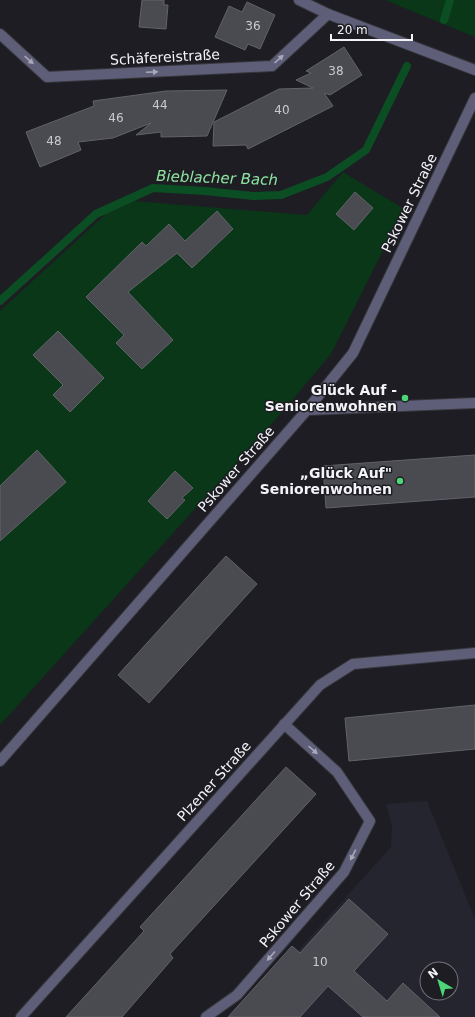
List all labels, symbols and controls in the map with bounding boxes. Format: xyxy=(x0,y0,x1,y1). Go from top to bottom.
scale bar xyxy=(331,16,412,42)
house number: 36 xyxy=(245,19,261,33)
text: 20 m xyxy=(337,23,368,37)
street label: Schäfereistraße xyxy=(110,46,220,68)
one-way arrow xyxy=(24,55,34,65)
one-way arrow xyxy=(275,55,284,64)
house number: 38 xyxy=(328,64,344,78)
one-way arrow xyxy=(146,68,158,75)
house number: 44 xyxy=(152,98,168,112)
house number: 40 xyxy=(274,103,290,117)
house number: 46 xyxy=(108,111,124,125)
house number: 48 xyxy=(46,134,62,148)
street label: Pskower Straße xyxy=(378,151,440,255)
water label: Bieblacher Bach xyxy=(156,167,278,189)
place label: Glück Auf - Seniorenwohnen xyxy=(265,382,397,414)
marker: Glück Auf - Seniorenwohnen xyxy=(400,393,410,403)
street label: Pskower Straße xyxy=(195,423,277,515)
place label: „Glück Auf" Seniorenwohnen xyxy=(260,465,392,497)
marker: „Glück Auf" Seniorenwohnen xyxy=(395,476,405,486)
street label: Plzener Straße xyxy=(174,738,254,824)
one-way arrow xyxy=(307,745,318,754)
one-way arrow xyxy=(350,849,356,861)
street label: Pskower Straße xyxy=(256,857,338,951)
one-way arrow xyxy=(267,950,276,961)
house number: 10 xyxy=(312,955,328,969)
north arrow xyxy=(419,961,459,1001)
text: N xyxy=(426,966,441,981)

